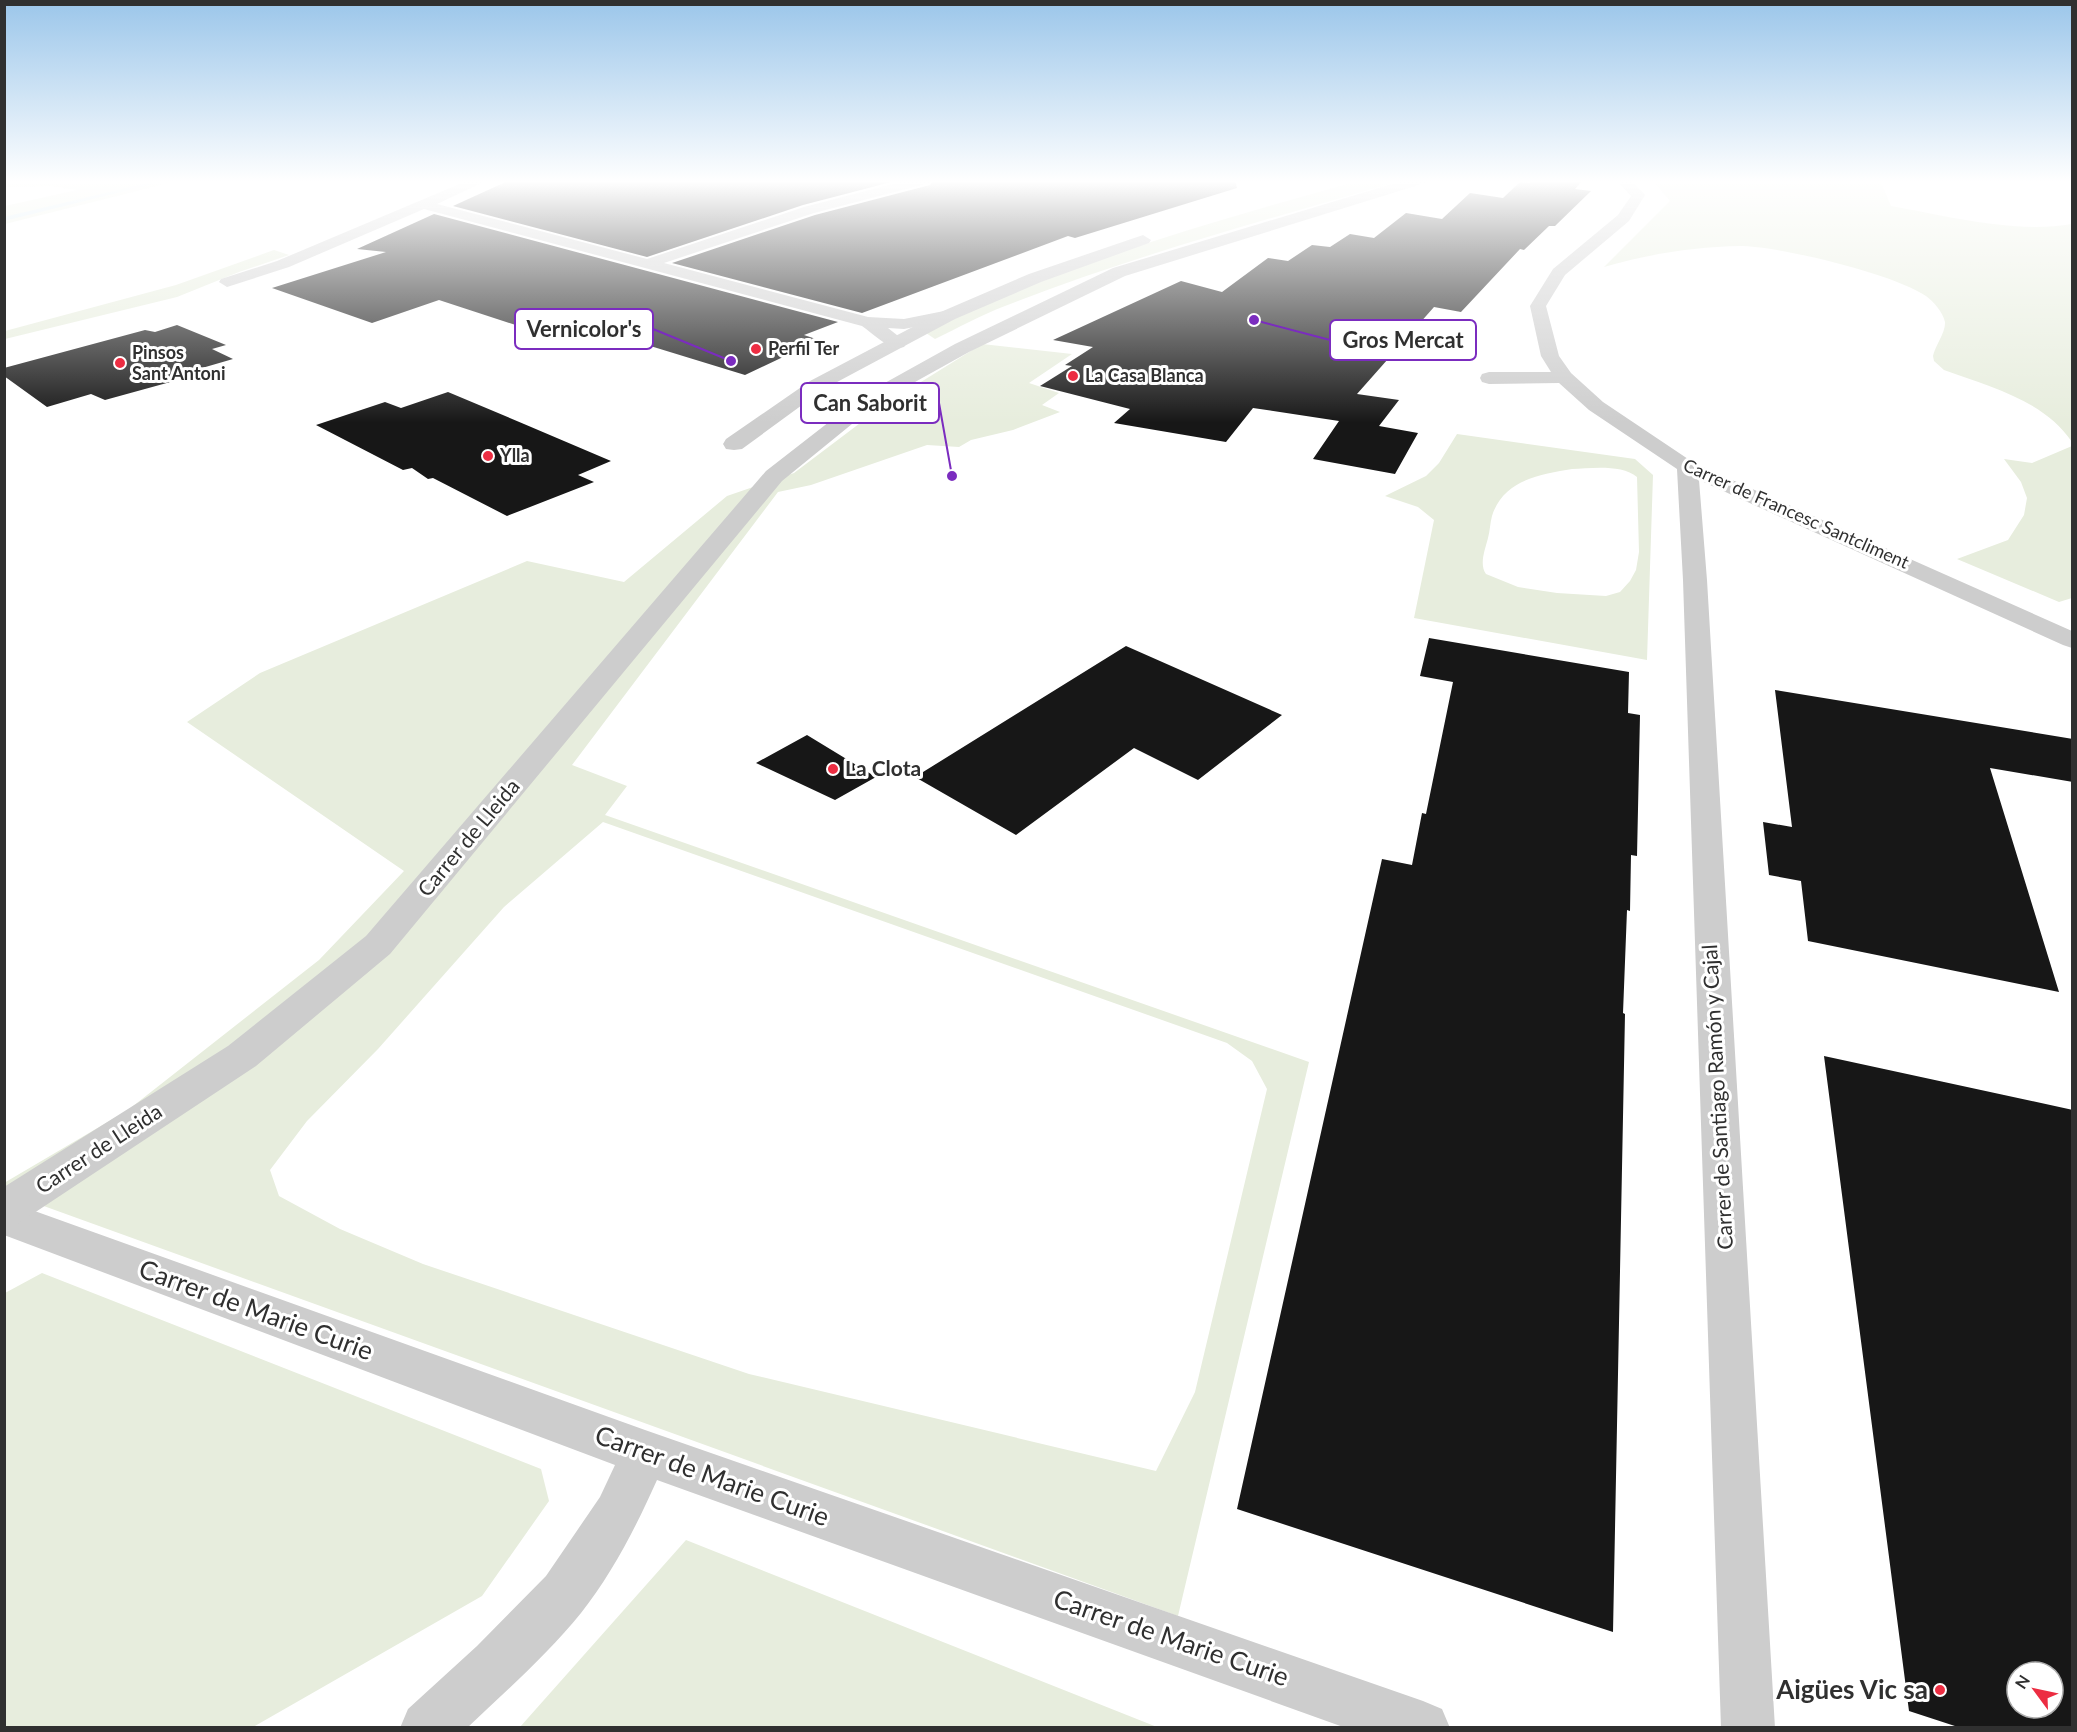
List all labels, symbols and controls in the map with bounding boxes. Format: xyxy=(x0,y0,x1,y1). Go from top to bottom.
callout: Vernicolor's xyxy=(515,309,653,349)
text: Vernicolor's xyxy=(526,315,641,342)
callout: Gros Mercat xyxy=(1330,320,1476,360)
text: Gros Mercat xyxy=(1342,326,1464,353)
place label: Perfil Ter xyxy=(768,337,839,359)
place label: Pinsos Sant Antoni xyxy=(132,341,226,384)
marker: Perfil Ter xyxy=(749,342,763,356)
marker: Pinsos Sant Antoni xyxy=(113,356,127,370)
place label: La Casa Blanca xyxy=(1085,364,1204,386)
marker: La Casa Blanca xyxy=(1066,369,1080,383)
callout: Can Saborit xyxy=(801,383,939,423)
text: Can Saborit xyxy=(813,389,928,416)
place label: Ylla xyxy=(499,444,530,466)
marker: Ylla xyxy=(481,449,495,463)
street label: Carrer de Francesc Santcliment xyxy=(1680,453,1913,573)
place label: La Clota xyxy=(845,755,921,780)
marker: La Clota xyxy=(826,762,840,776)
street label: Carrer de Lleida xyxy=(412,773,524,901)
street label: Carrer de Santiago Ramón y Cajal xyxy=(1696,944,1737,1250)
street label: Carrer de Lleida xyxy=(30,1098,166,1198)
street label: Carrer de Marie Curie xyxy=(135,1252,378,1366)
street label: Carrer de Marie Curie xyxy=(591,1418,834,1532)
street label: Carrer de Marie Curie xyxy=(1049,1582,1293,1692)
north arrow xyxy=(2005,1660,2065,1720)
text: N xyxy=(2011,1671,2033,1692)
place label: Aigües Vic sa xyxy=(1775,1673,1928,1705)
marker: Aigües Vic sa xyxy=(1933,1683,1947,1697)

